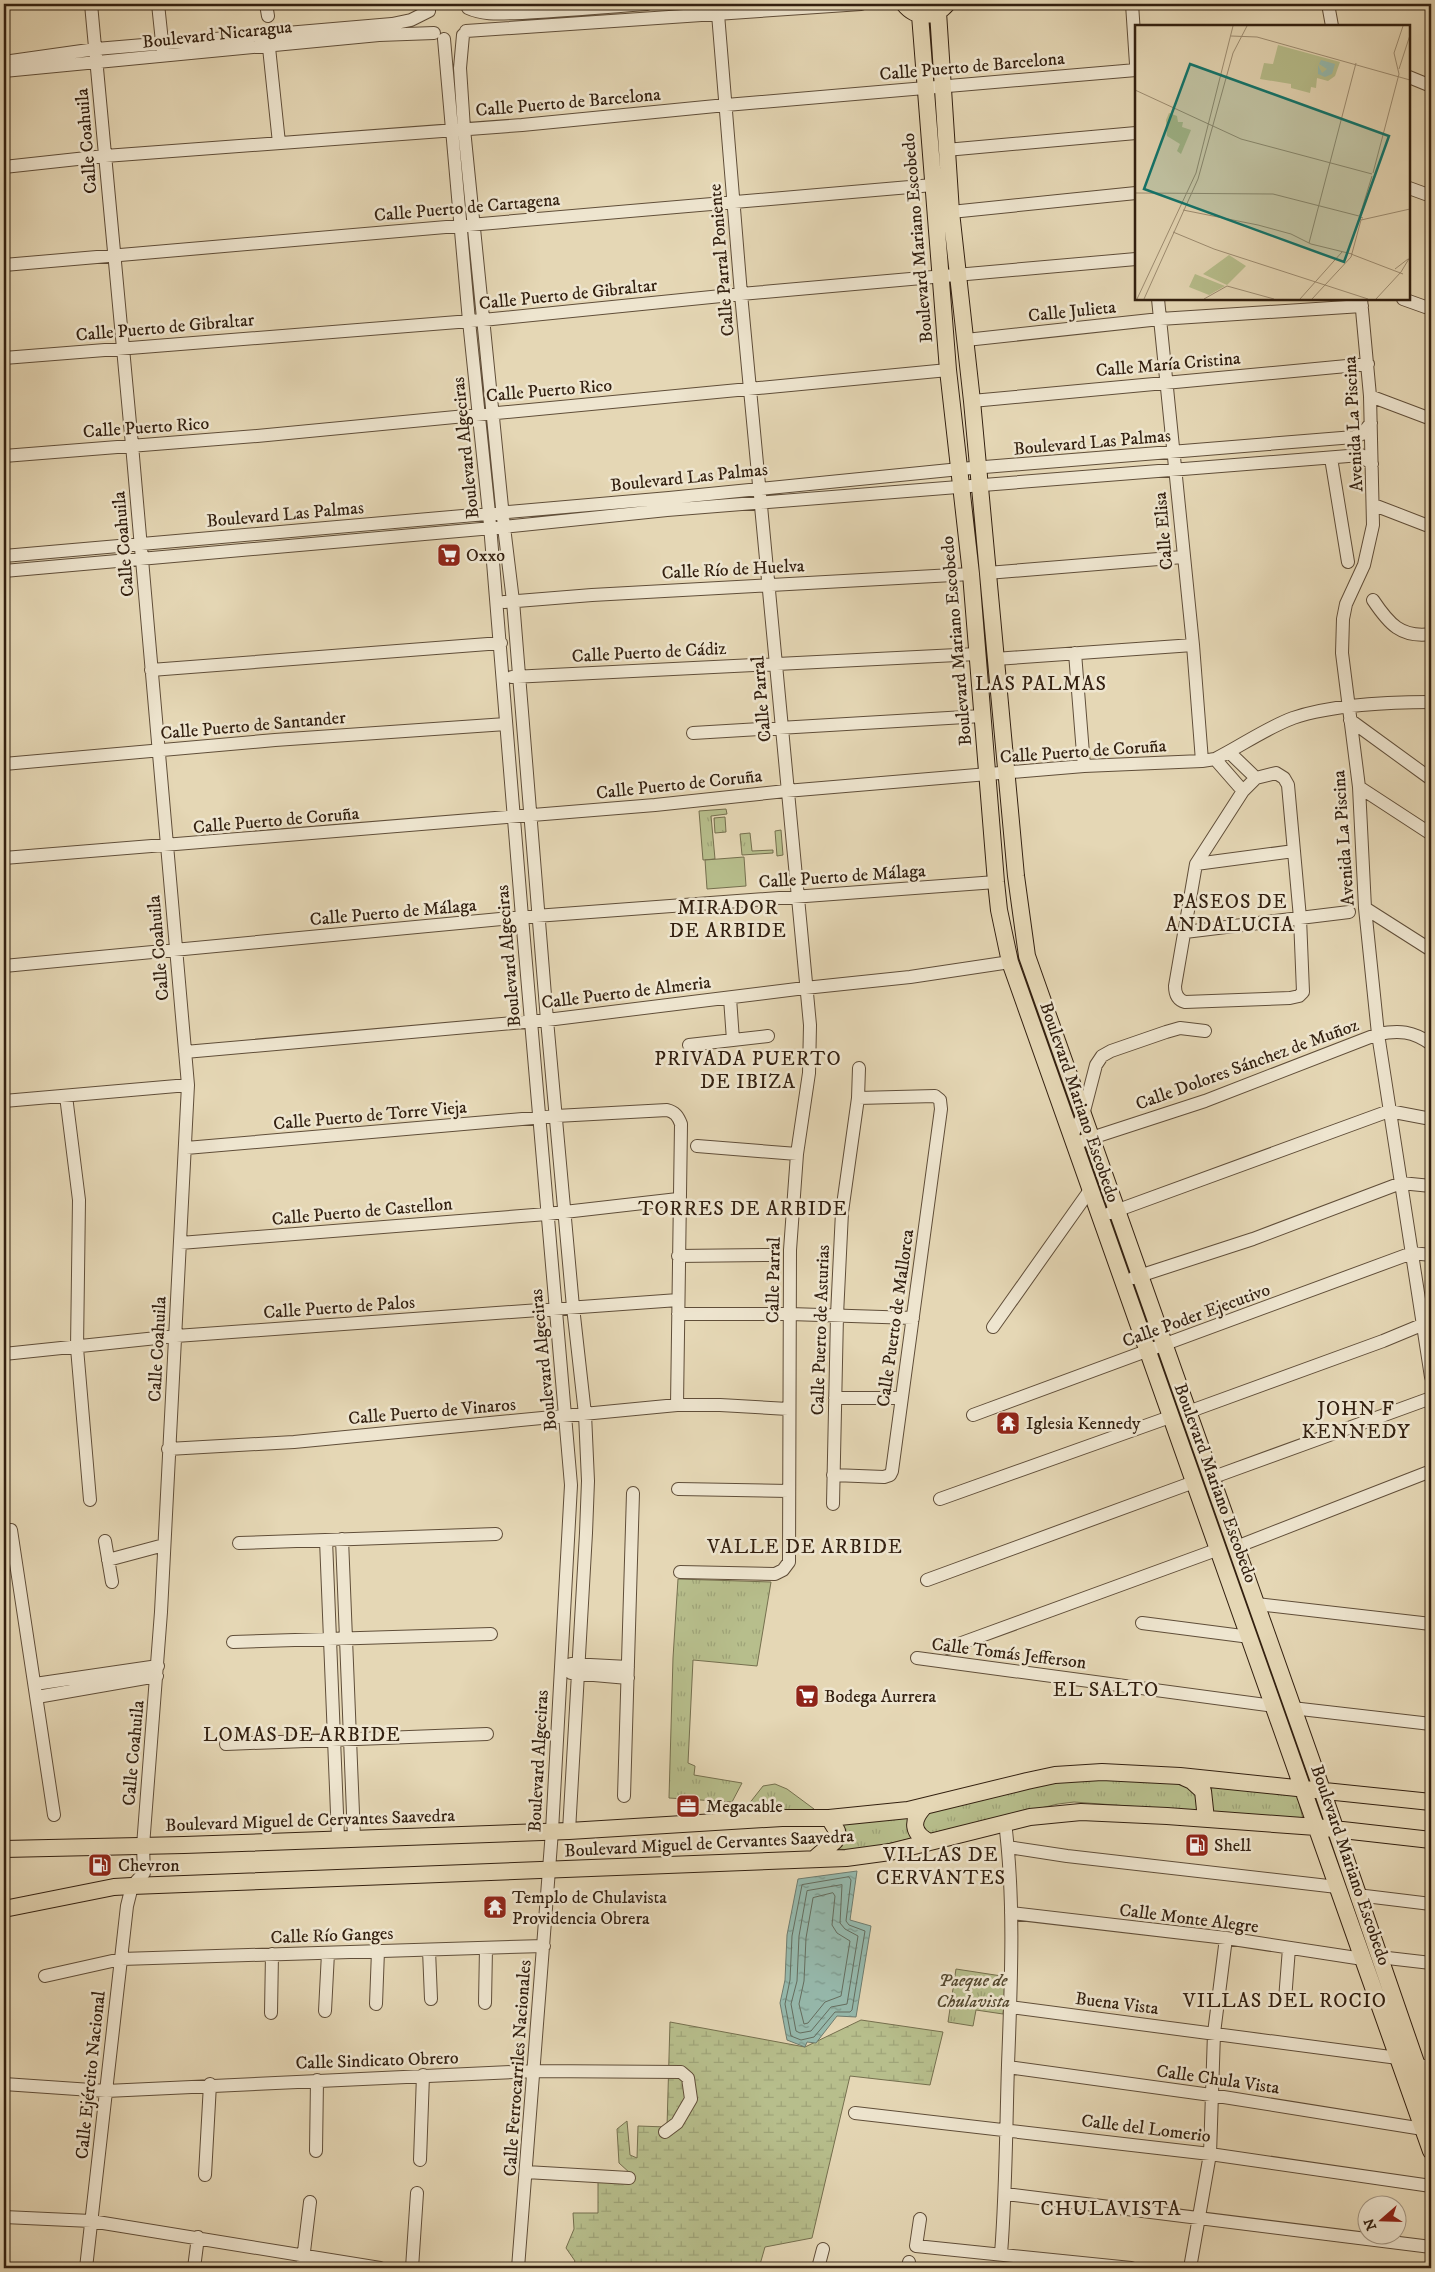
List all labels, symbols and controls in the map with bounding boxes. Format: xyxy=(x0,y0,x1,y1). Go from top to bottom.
street label: Boulevard Nicaragua xyxy=(141,16,293,54)
inset map xyxy=(1135,25,1410,300)
street label: Calle Puerto de Barcelona xyxy=(879,48,1066,86)
street label: Calle Puerto de Barcelona xyxy=(475,84,662,122)
street label: Calle Coahuila xyxy=(71,87,103,195)
street label: Boulevard Mariano Escobedo xyxy=(898,132,938,344)
street label: Calle Parral Poniente xyxy=(704,183,740,337)
street label: Calle Puerto de Cartagena xyxy=(373,189,561,227)
street label: Calle Puerto de Gibraltar xyxy=(478,275,659,315)
street label: Calle Julieta xyxy=(1027,296,1117,328)
street label: Calle Puerto de Gibraltar xyxy=(75,309,256,347)
street label: Calle María Cristina xyxy=(1095,348,1242,382)
street label: Avenida La Piscina xyxy=(1339,355,1369,492)
street label: Calle Puerto Rico xyxy=(485,375,613,407)
street label: Boulevard Algeciras xyxy=(448,376,484,520)
street label: Calle Puerto Rico xyxy=(82,413,210,443)
street label: Boulevard Las Palmas xyxy=(1012,425,1172,461)
street label: Boulevard Las Palmas xyxy=(609,459,769,497)
street label: Calle Coahuila xyxy=(108,490,140,598)
street label: Calle Elisa xyxy=(1150,491,1178,571)
street label: Boulevard Las Palmas xyxy=(205,497,365,533)
street label: Boulevard Mariano Escobedo xyxy=(937,535,977,747)
supermarket icon: Oxxo xyxy=(436,542,462,568)
place label: Oxxo xyxy=(466,545,505,567)
street label: Calle Río de Huelva xyxy=(661,555,805,585)
street label: Calle Puerto de Cádiz xyxy=(571,638,727,668)
street label: Calle Parral xyxy=(747,654,777,743)
district label: LAS PALMAS xyxy=(975,672,1107,697)
street label: Calle Puerto de Santander xyxy=(160,707,347,745)
street label: Calle Puerto de Coruña xyxy=(999,735,1167,769)
street label: Calle Puerto de Coruña xyxy=(595,765,764,805)
street label: Avenida La Piscina xyxy=(1328,769,1360,907)
street label: Calle Puerto de Coruña xyxy=(192,803,360,839)
street label: Calle Puerto de Málaga xyxy=(758,860,927,894)
street label: Boulevard Algeciras xyxy=(492,884,526,1028)
district label: PASEOS DE ANDALUCIA xyxy=(1165,890,1295,938)
street label: Calle Coahuila xyxy=(143,894,175,1002)
street label: Calle Puerto de Málaga xyxy=(309,895,478,931)
district label: MIRADOR DE ARBIDE xyxy=(669,896,787,944)
street label: Calle Puerto de Almeria xyxy=(540,972,712,1014)
street label: Boulevard Mariano Escobedo xyxy=(1034,999,1124,1206)
street label: Calle Dolores Sánchez de Muñoz xyxy=(1133,1014,1362,1116)
district label: PRIVADA PUERTO DE IBIZA xyxy=(654,1047,842,1095)
street label: Calle Puerto de Torre Vieja xyxy=(272,1097,468,1135)
street label: Calle Puerto de Castellon xyxy=(271,1193,454,1231)
district label: TORRES DE ARBIDE xyxy=(638,1197,848,1222)
street label: Calle Puerto de Mallorca xyxy=(873,1228,919,1408)
street label: Calle Parral xyxy=(762,1236,786,1323)
street label: Calle Puerto de Asturias xyxy=(807,1244,835,1416)
street label: Calle Poder Ejecutivo xyxy=(1120,1279,1273,1353)
street label: Boulevard Algeciras xyxy=(526,1288,562,1432)
street label: Calle Puerto de Palos xyxy=(263,1292,416,1324)
street label: Calle Coahuila xyxy=(144,1295,172,1402)
street label: Boulevard Mariano Escobedo xyxy=(1169,1381,1261,1586)
street label: Calle Puerto de Vinaros xyxy=(347,1394,517,1430)
district label: JOHN F KENNEDY xyxy=(1301,1397,1411,1445)
temple icon: Iglesia Kennedy xyxy=(995,1410,1021,1436)
place label: Iglesia Kennedy xyxy=(1026,1413,1141,1435)
district label: VALLE DE ARBIDE xyxy=(706,1535,903,1560)
street label: Calle Tomás Jefferson xyxy=(930,1634,1088,1674)
district label: EL SALTO xyxy=(1053,1678,1159,1703)
supermarket icon: Bodega Aurrera xyxy=(794,1683,820,1709)
place label: Bodega Aurrera xyxy=(824,1686,937,1708)
street label: Boulevard Algeciras xyxy=(524,1689,554,1833)
street label: Calle Coahuila xyxy=(118,1699,150,1807)
district label: LOMAS DE ARBIDE xyxy=(203,1723,401,1748)
street label: Boulevard Mariano Escobedo xyxy=(1305,1762,1395,1969)
office icon: Megacable xyxy=(675,1793,701,1819)
place label: Megacable xyxy=(706,1796,783,1818)
street label: Boulevard Miguel de Cervantes Saavedra xyxy=(165,1805,456,1837)
street label: Boulevard Miguel de Cervantes Saavedra xyxy=(564,1825,855,1863)
fuel station icon: Shell xyxy=(1184,1832,1210,1858)
place label: Shell xyxy=(1214,1835,1252,1857)
district label: VILLAS DE CERVANTES xyxy=(876,1843,1006,1891)
fuel station icon: Chevron xyxy=(87,1852,113,1878)
place label: Chevron xyxy=(118,1855,180,1877)
place label: Templo de Chulavista Providencia Obrera xyxy=(512,1887,667,1930)
temple icon: Templo de Chulavista Providencia Obrera xyxy=(482,1894,508,1920)
street label: Calle Monte Alegre xyxy=(1118,1900,1260,1938)
street label: Calle Río Ganges xyxy=(270,1923,394,1949)
street label: Calle Ferrocarriles Nacionales xyxy=(499,1959,537,2177)
park label: Paeque de Chulavista xyxy=(936,1970,1010,2013)
street label: Buena Vista xyxy=(1074,1988,1160,2020)
street label: Calle Ejército Nacional xyxy=(71,1989,111,2160)
district label: VILLAS DEL ROCIO xyxy=(1182,1989,1387,2014)
street label: Calle Sindicato Obrero xyxy=(295,2047,459,2075)
street label: Calle Chula Vista xyxy=(1155,2060,1281,2100)
street label: Calle del Lomerio xyxy=(1080,2110,1212,2148)
north arrow xyxy=(1358,2194,1408,2244)
district label: CHULAVISTA xyxy=(1040,2197,1182,2222)
text: N xyxy=(1360,2215,1381,2233)

